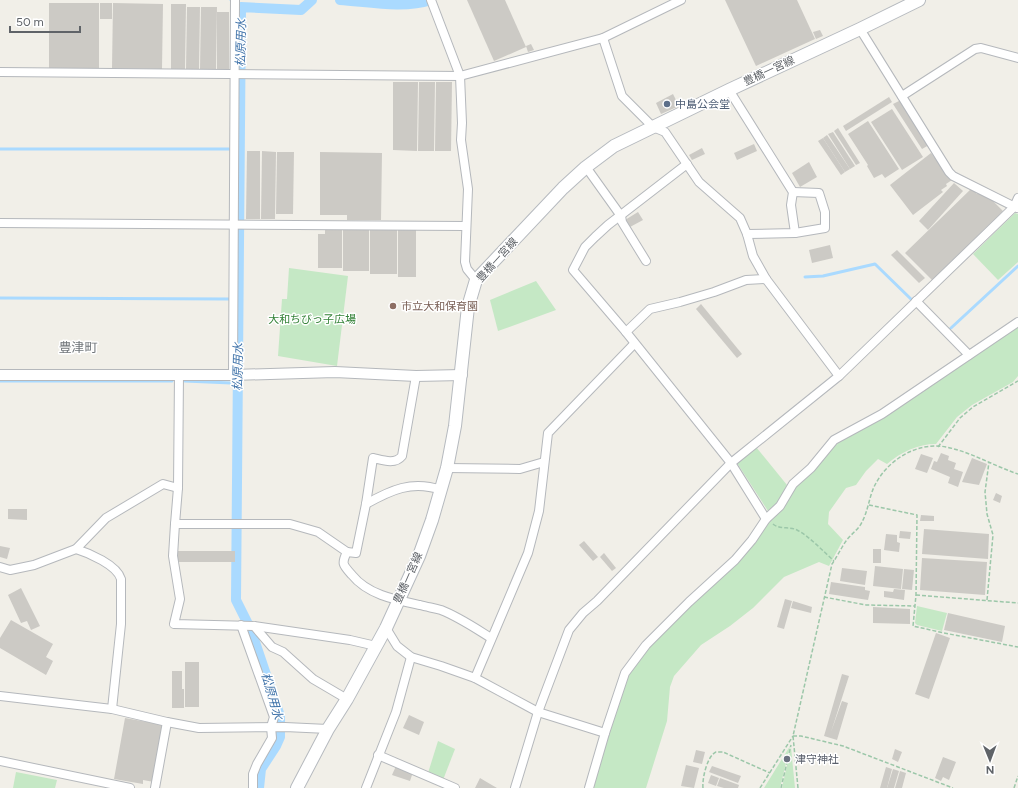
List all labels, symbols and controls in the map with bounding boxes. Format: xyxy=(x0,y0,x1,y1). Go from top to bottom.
scale bar xyxy=(10,8,80,34)
text: 50 m xyxy=(16,15,44,29)
water label: 松原用水 xyxy=(234,17,248,67)
street label: 豊橋一宮線 xyxy=(741,53,797,89)
place label: 中島公会堂 xyxy=(675,98,730,111)
marker: 中島公会堂 xyxy=(662,99,672,109)
street label: 豊橋一宮線 xyxy=(474,235,520,285)
place label: 市立大和保育園 xyxy=(401,300,478,313)
marker: 市立大和保育園 xyxy=(388,301,398,311)
park label: 大和ちびっ子広場 xyxy=(268,313,356,326)
district label: 豊津町 xyxy=(58,340,98,355)
water label: 松原用水 xyxy=(231,341,245,391)
street label: 豊橋一宮線 xyxy=(391,550,425,606)
water label: 松原用水 xyxy=(259,671,286,723)
north arrow xyxy=(970,740,1010,780)
place label: 津守神社 xyxy=(795,753,839,766)
marker: 津守神社 xyxy=(782,754,792,764)
text: N xyxy=(986,763,995,776)

